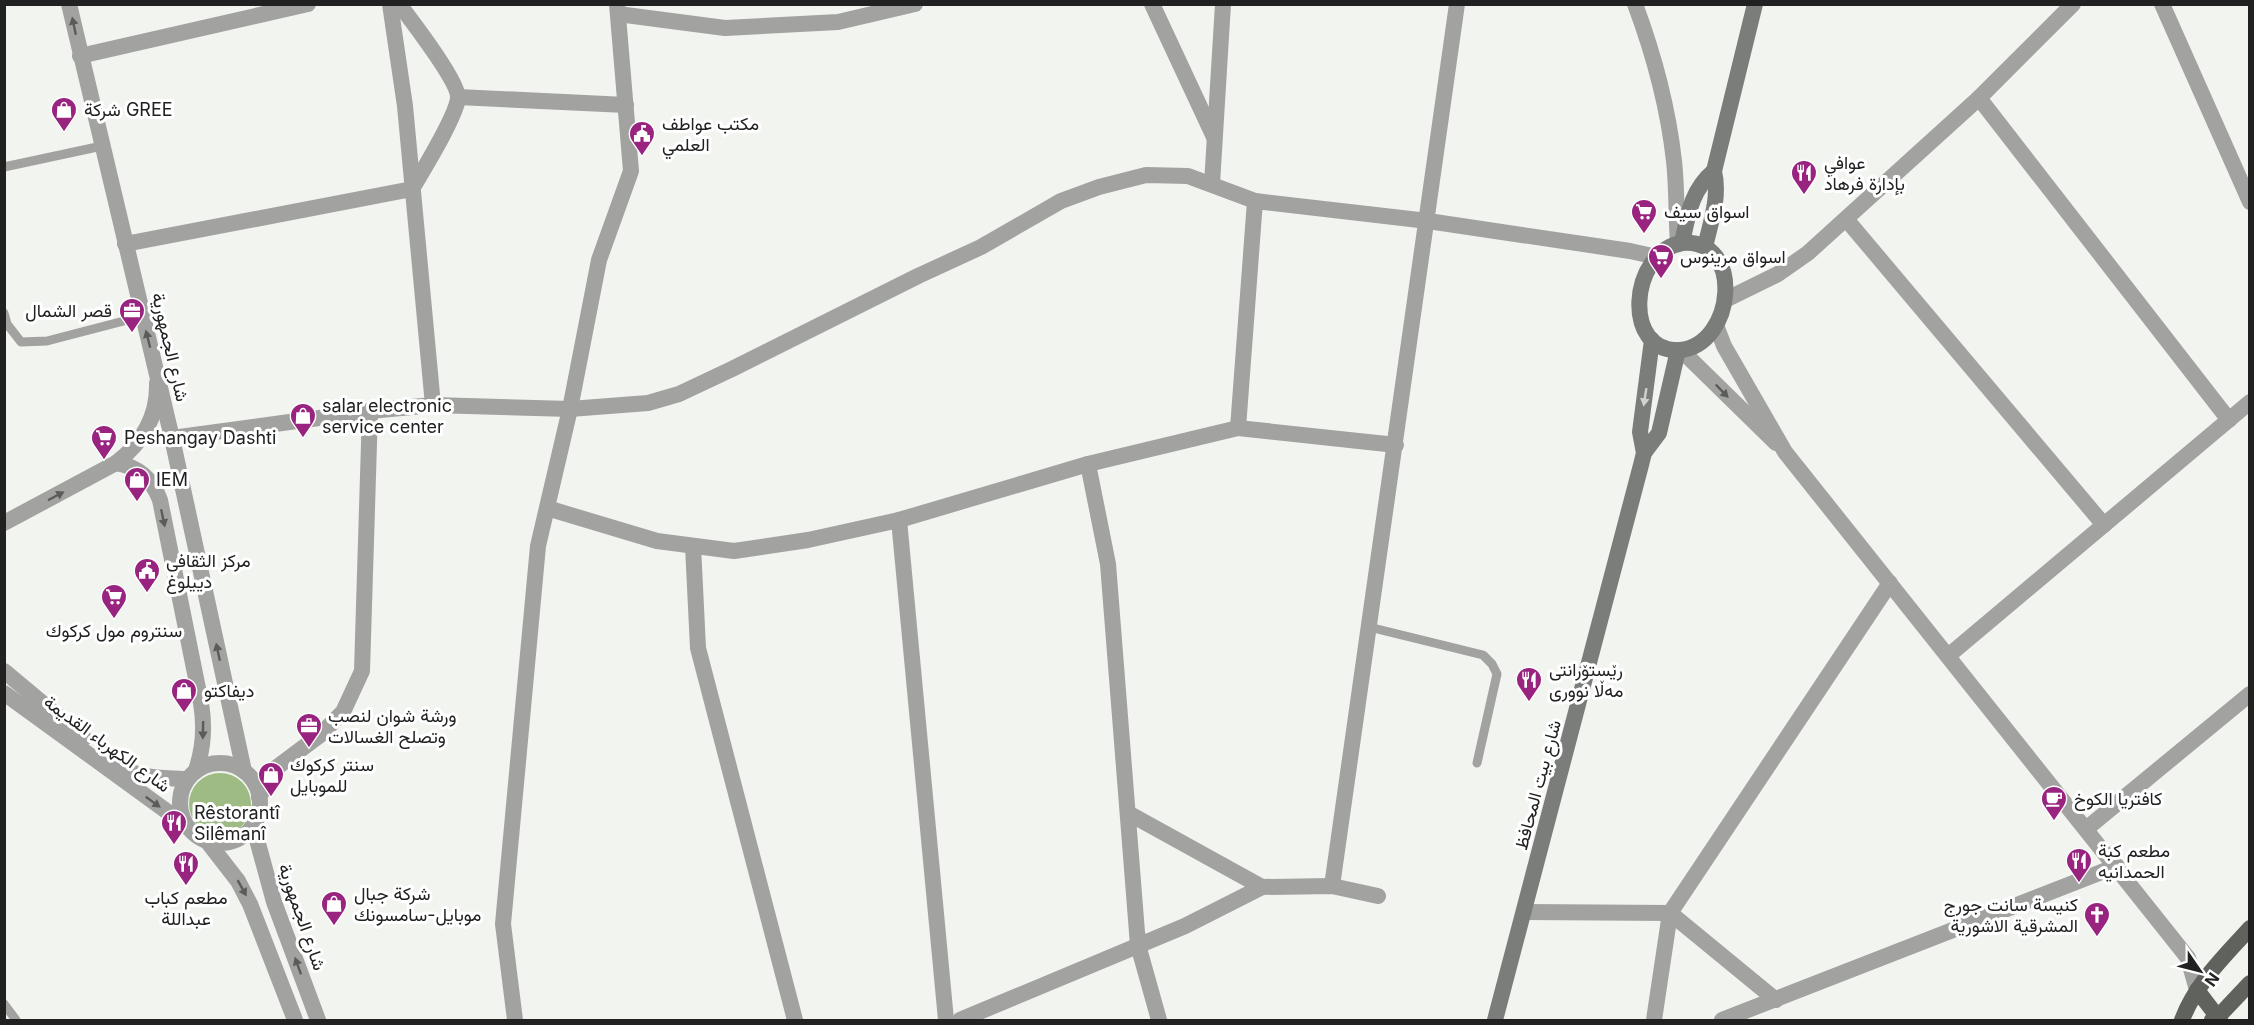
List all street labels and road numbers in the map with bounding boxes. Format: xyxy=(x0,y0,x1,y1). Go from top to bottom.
street label: شارع الجمهورية xyxy=(146,290,193,404)
street label: شارع الكهرباء القديمة xyxy=(39,691,174,798)
street label: شارع بيت المحافظ xyxy=(1510,718,1567,853)
street label: شارع الجمهورية xyxy=(273,861,331,974)

